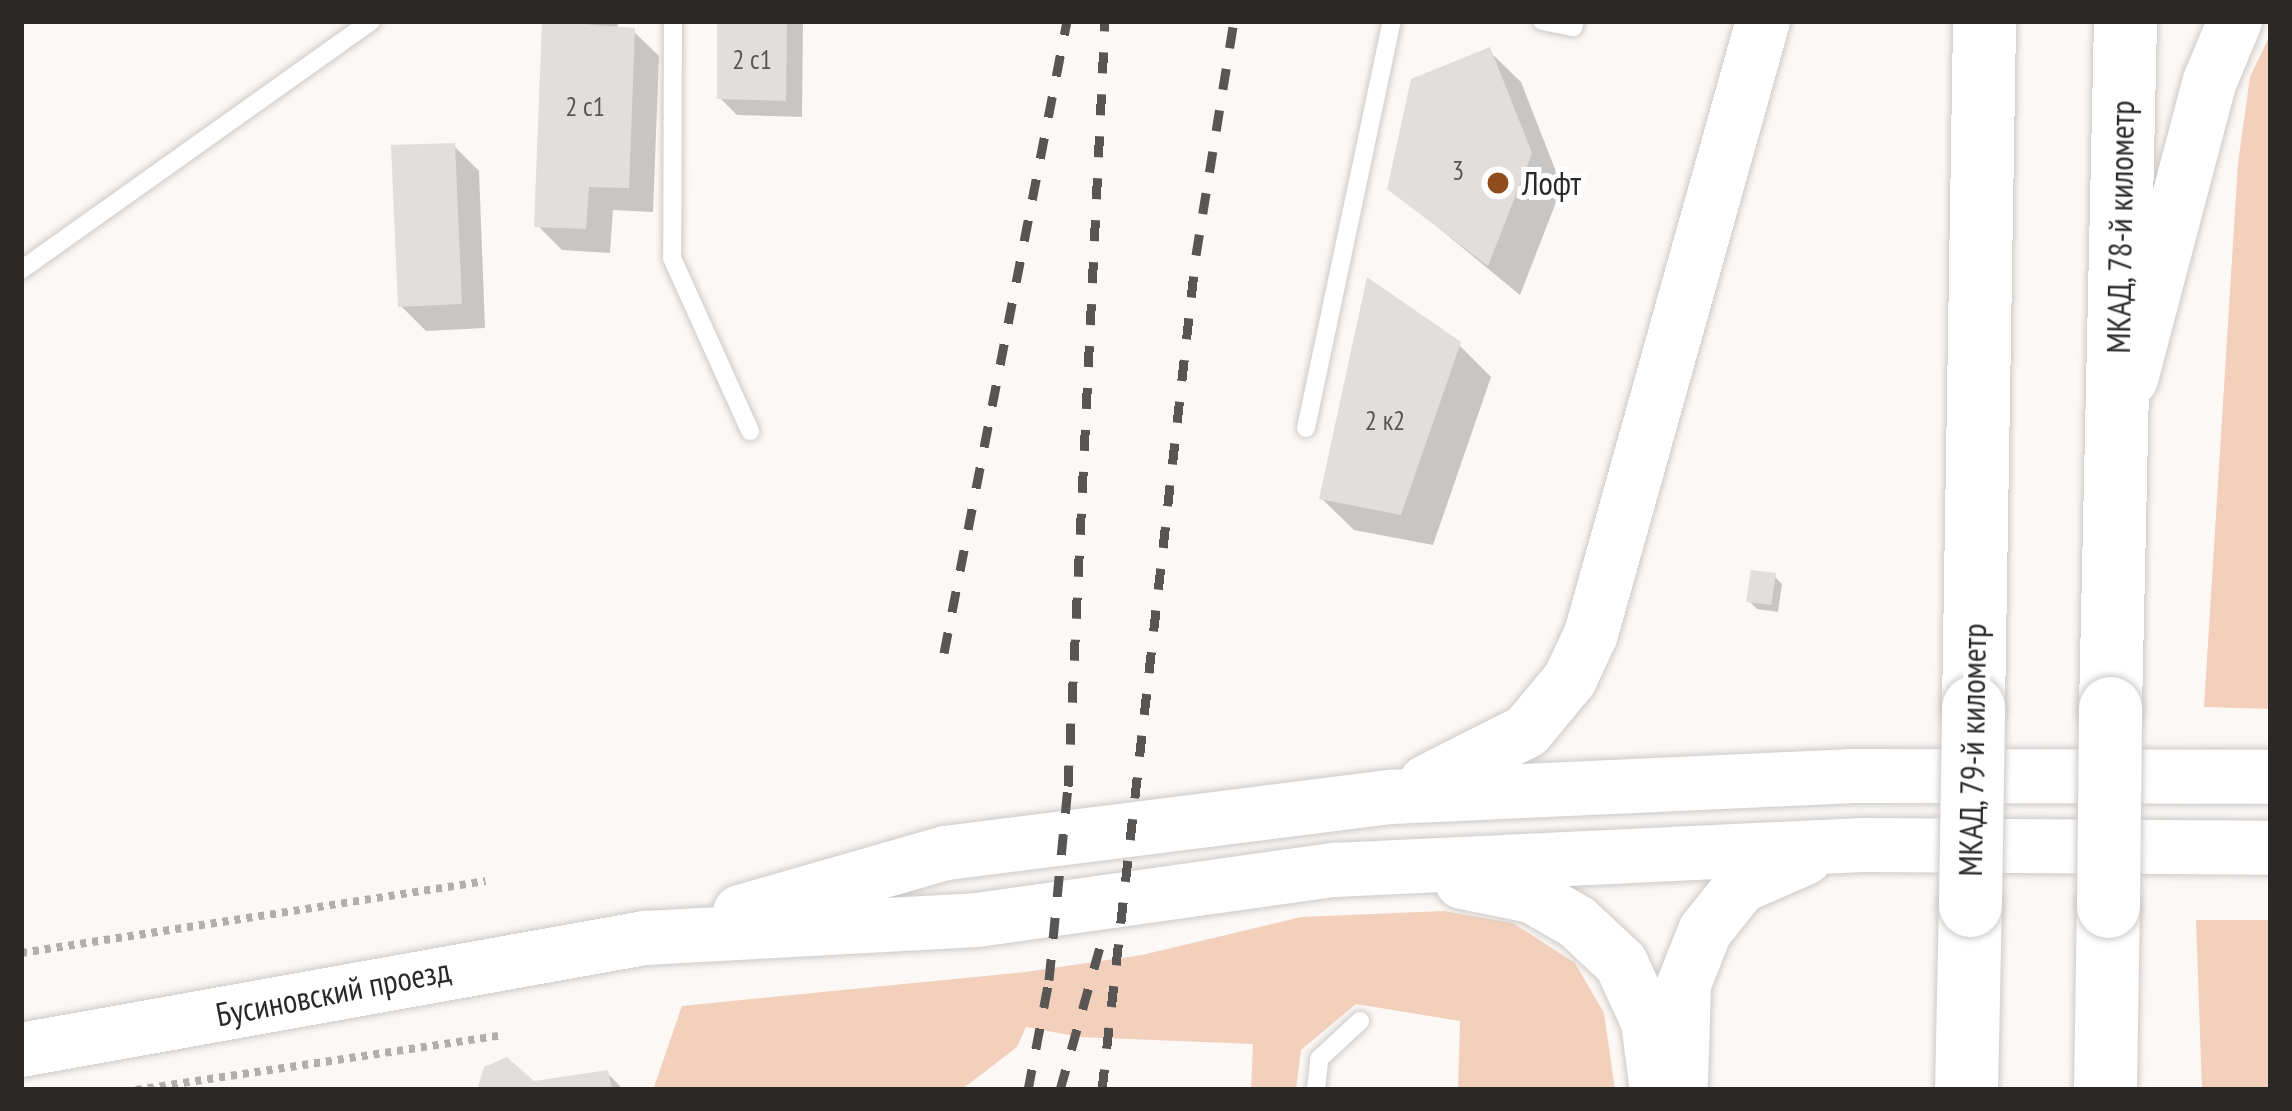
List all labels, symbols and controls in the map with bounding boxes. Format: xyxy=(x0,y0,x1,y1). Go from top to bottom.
house number: 2 с1 xyxy=(732,44,772,76)
house number: 2 с1 xyxy=(565,91,605,123)
street label: МКАД, 78-й километр xyxy=(2098,99,2142,355)
house number: 3 xyxy=(1452,155,1464,187)
place label: Лофт xyxy=(1522,163,1581,203)
marker: Лофт xyxy=(1485,170,1511,196)
house number: 2 к2 xyxy=(1365,405,1405,437)
street label: МКАД, 79-й километр xyxy=(1950,622,1994,878)
street label: Бусиновский проезд xyxy=(212,950,454,1034)

